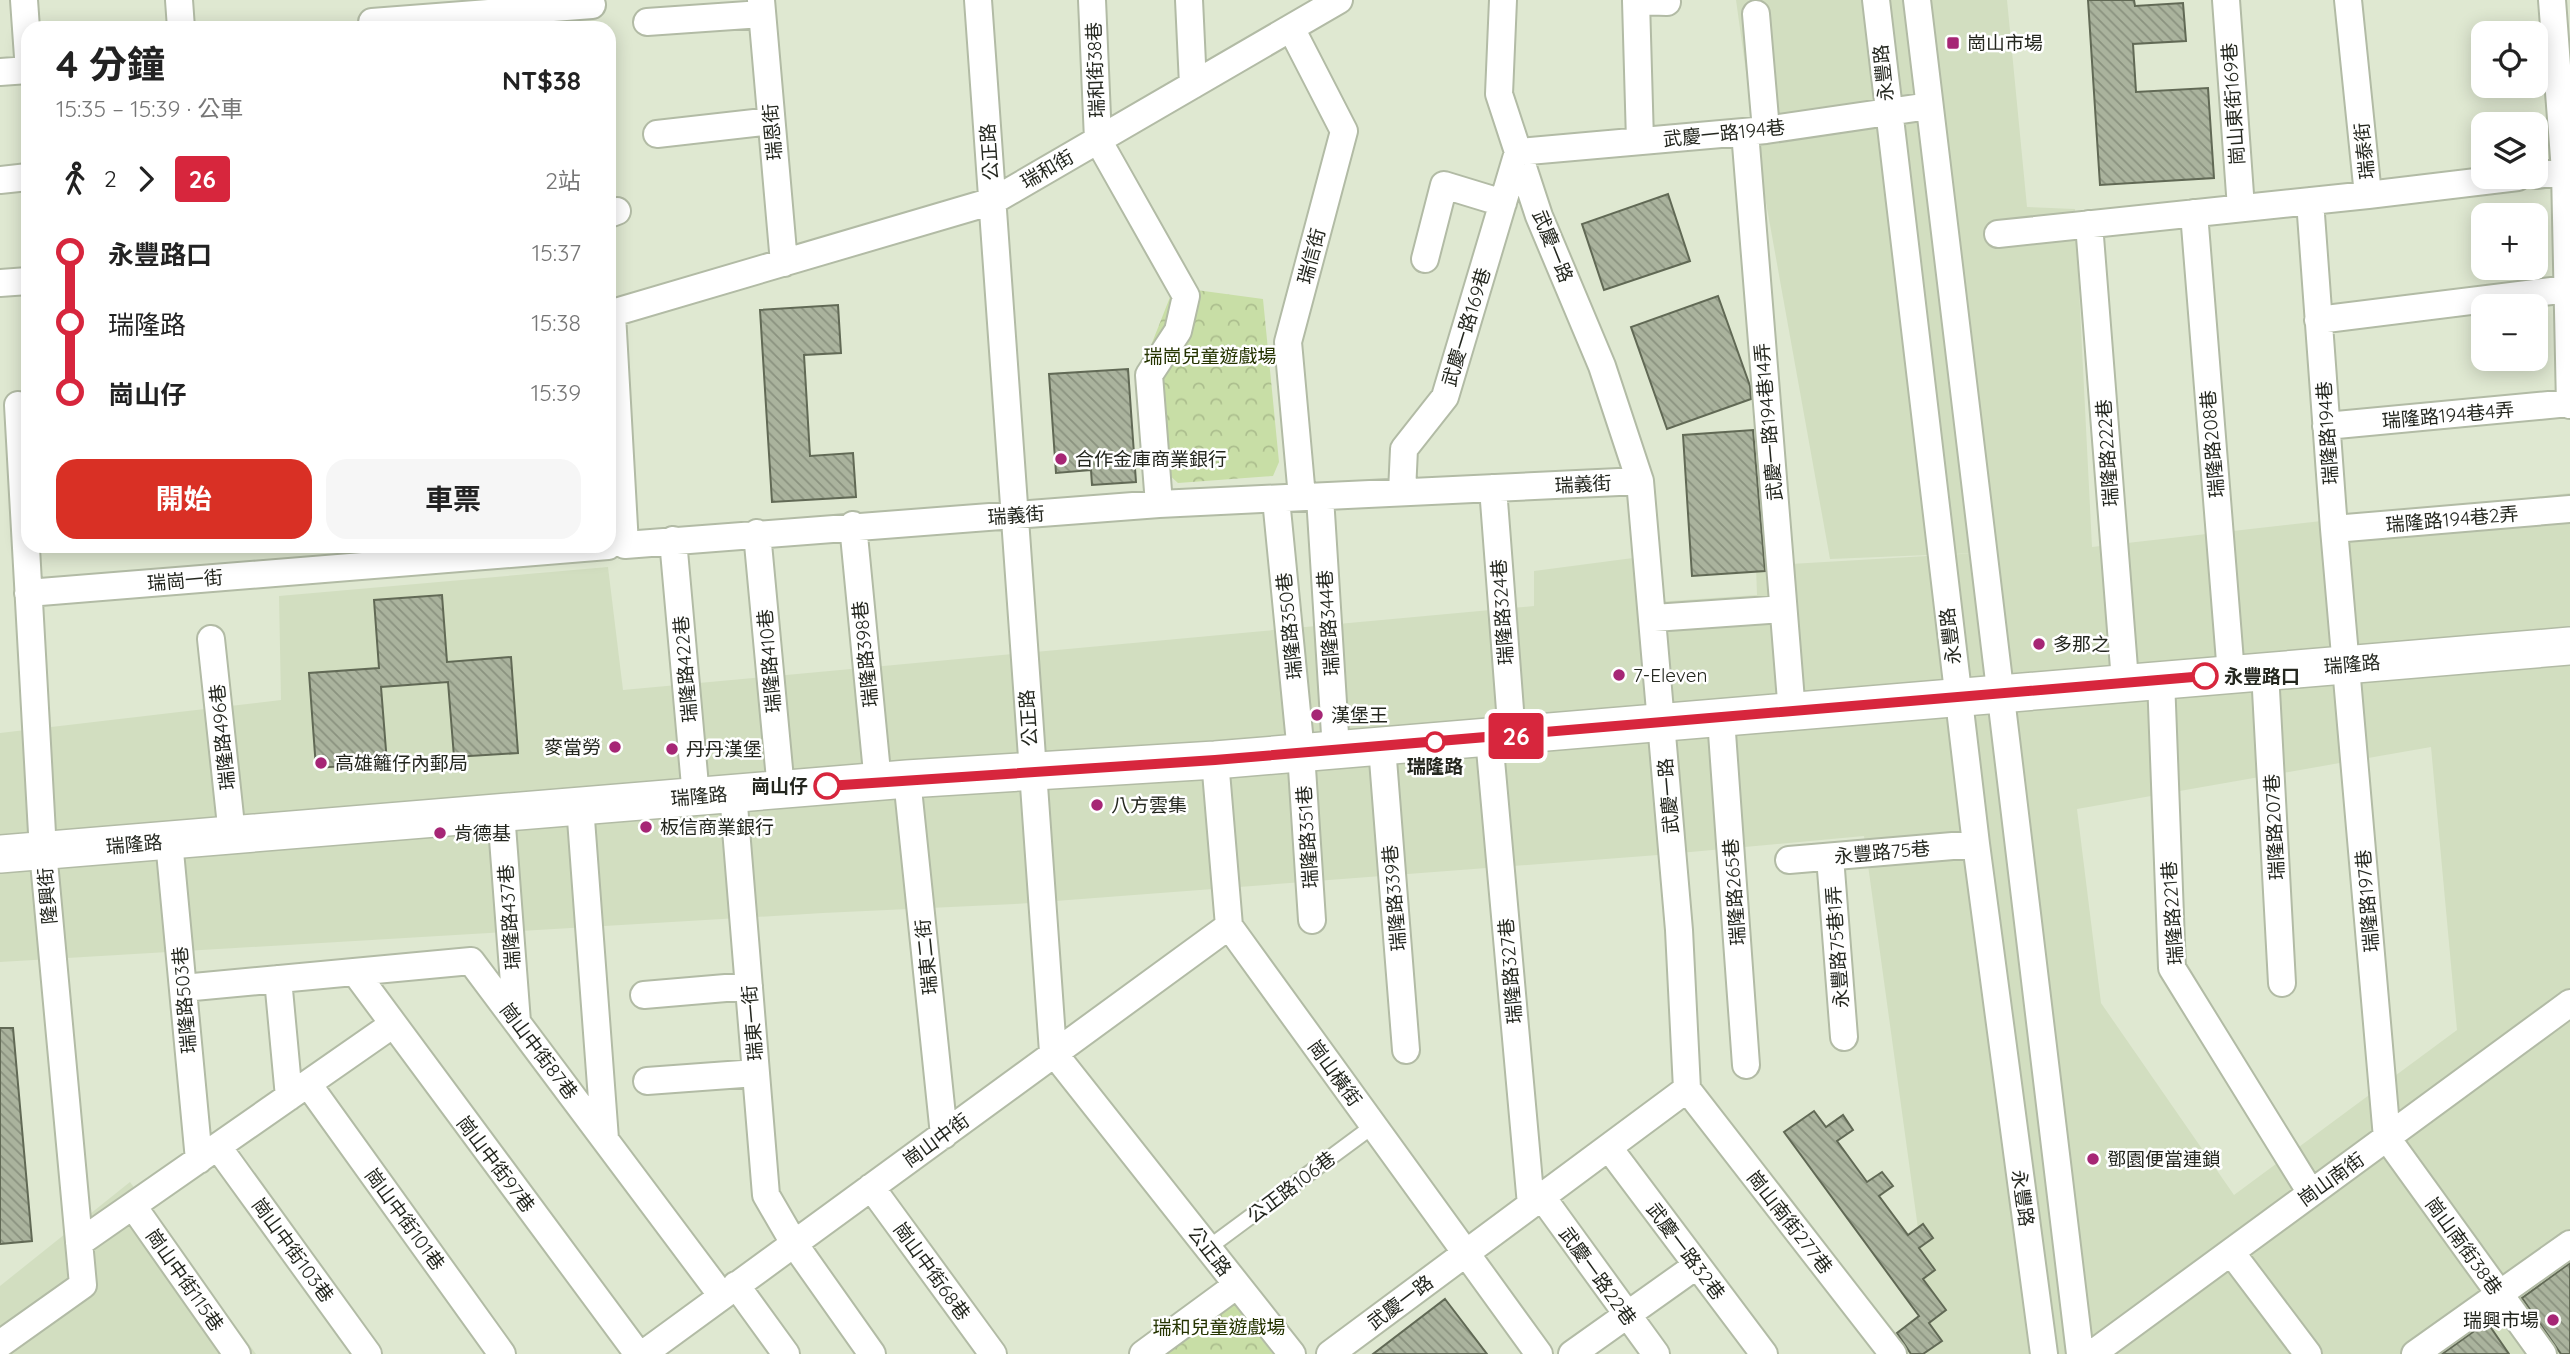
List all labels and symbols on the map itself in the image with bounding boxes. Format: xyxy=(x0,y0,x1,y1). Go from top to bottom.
street label: 瑞和街38巷 xyxy=(1081,22,1109,118)
place label: 崗山市場 xyxy=(1967,31,2043,55)
marker: 崗山市場 xyxy=(1945,35,1961,51)
street label: 崗山東街169巷 xyxy=(2217,42,2249,166)
street label: 永豐路 xyxy=(1868,43,1898,103)
street label: 瑞恩街 xyxy=(758,103,786,161)
street label: 武慶一路194巷 xyxy=(1662,115,1786,151)
street label: 瑞泰街 xyxy=(2349,121,2379,181)
street label: 公正路 xyxy=(975,123,1003,181)
street label: 瑞和街 xyxy=(1016,144,1078,194)
street label: 武慶一路 xyxy=(1528,206,1578,286)
street label: 瑞信街 xyxy=(1292,225,1330,287)
street label: 武慶一路169巷 xyxy=(1437,265,1495,389)
street label: 武慶一路194巷14弄 xyxy=(1749,342,1787,502)
park label: 瑞崗兒童遊戲場 xyxy=(1143,344,1277,368)
street label: 瑞隆路194巷 xyxy=(2311,380,2343,486)
street label: 瑞隆路208巷 xyxy=(2195,389,2229,499)
street label: 瑞隆路194巷4弄 xyxy=(2381,397,2515,433)
street label: 瑞隆路222巷 xyxy=(2091,398,2123,508)
place label: 合作金庫商業銀行 xyxy=(1075,447,1227,471)
marker: 合作金庫商業銀行 xyxy=(1053,451,1069,467)
street label: 瑞義街 xyxy=(1554,471,1612,497)
street label: 瑞義街 xyxy=(987,501,1045,529)
street label: 瑞隆路194巷2弄 xyxy=(2385,501,2519,537)
street label: 瑞隆路324巷 xyxy=(1486,558,1518,666)
street label: 瑞崗一街 xyxy=(146,565,224,595)
street label: 瑞隆路344巷 xyxy=(1312,569,1344,677)
street label: 瑞隆路350巷 xyxy=(1271,571,1307,681)
street label: 瑞隆路398巷 xyxy=(847,600,883,708)
street label: 永豐路 xyxy=(1935,606,1965,666)
street label: 瑞隆路410巷 xyxy=(753,608,785,714)
street label: 瑞隆路422巷 xyxy=(668,615,702,723)
place label: 多那之 xyxy=(2053,632,2110,656)
marker: 多那之 xyxy=(2031,636,2047,652)
street label: 瑞隆路 xyxy=(2323,650,2381,678)
place label: 7-Eleven xyxy=(1633,663,1707,687)
marker: 永豐路口 xyxy=(2192,663,2218,689)
place label: 永豐路口 xyxy=(2224,664,2300,688)
marker: 7-Eleven xyxy=(1611,667,1627,683)
street label: 瑞隆路496巷 xyxy=(205,683,239,791)
street label: 公正路 xyxy=(1014,689,1042,747)
place label: 漢堡王 xyxy=(1331,703,1388,727)
marker: 漢堡王 xyxy=(1309,707,1325,723)
line badge: 26 xyxy=(1484,713,1548,759)
marker: 瑞隆路 xyxy=(1425,732,1445,752)
place label: 麥當勞 xyxy=(544,735,601,759)
place label: 丹丹漢堡 xyxy=(686,737,762,761)
marker: 麥當勞 xyxy=(607,739,623,755)
marker: 丹丹漢堡 xyxy=(664,741,680,757)
place label: 高雄籬仔內郵局 xyxy=(335,751,468,775)
place label: 瑞隆路 xyxy=(1406,754,1464,778)
marker: 高雄籬仔內郵局 xyxy=(313,755,329,771)
street label: 武慶一路 xyxy=(1653,757,1683,835)
marker: 崗山仔 xyxy=(814,773,840,799)
street label: 瑞隆路207巷 xyxy=(2259,773,2289,881)
place label: 崗山仔 xyxy=(751,774,808,798)
street label: 瑞隆路 xyxy=(670,782,728,810)
street label: 瑞隆路351巷 xyxy=(1291,785,1323,889)
place label: 八方雲集 xyxy=(1111,793,1187,817)
marker: 八方雲集 xyxy=(1089,797,1105,813)
place label: 板信商業銀行 xyxy=(660,815,774,839)
marker: 板信商業銀行 xyxy=(638,819,654,835)
place label: 肯德基 xyxy=(454,821,511,845)
marker: 肯德基 xyxy=(432,825,448,841)
street label: 瑞隆路 xyxy=(105,830,163,858)
street label: 永豐路75巷 xyxy=(1833,836,1931,868)
street label: 瑞隆路265巷 xyxy=(1718,838,1750,946)
street label: 瑞隆路339巷 xyxy=(1377,844,1411,952)
street label: 瑞隆路197巷 xyxy=(2351,849,2383,953)
street label: 瑞隆路221巷 xyxy=(2156,860,2188,966)
street label: 瑞隆路437巷 xyxy=(493,863,525,971)
street label: 隆興街 xyxy=(33,867,61,925)
street label: 永豐路75巷1弄 xyxy=(1821,885,1853,1009)
street label: 瑞隆路327巷 xyxy=(1493,917,1527,1025)
street label: 瑞東二街 xyxy=(910,918,942,996)
street label: 瑞隆路503巷 xyxy=(167,945,201,1055)
street label: 瑞東一街 xyxy=(737,984,767,1062)
street label: 崗山中街87巷 xyxy=(495,998,583,1104)
street label: 崗山橫街 xyxy=(1303,1035,1367,1111)
street label: 崗山中街 xyxy=(898,1108,974,1172)
street label: 崗山中街97巷 xyxy=(452,1111,540,1217)
street label: 公正路106巷 xyxy=(1242,1146,1340,1228)
place label: 鄧園便當連鎖 xyxy=(2107,1147,2221,1171)
street label: 崗山南街 xyxy=(2293,1147,2369,1211)
marker: 鄧園便當連鎖 xyxy=(2085,1151,2101,1167)
street label: 崗山中街101巷 xyxy=(360,1163,450,1275)
street label: 崗山南街277巷 xyxy=(1742,1165,1838,1279)
street label: 永豐路 xyxy=(2007,1168,2039,1228)
street label: 崗山南街38巷 xyxy=(2420,1192,2508,1300)
street label: 崗山中街103巷 xyxy=(247,1193,339,1307)
street label: 武慶一路32巷 xyxy=(1642,1198,1730,1304)
street label: 崗山中街68巷 xyxy=(888,1217,976,1325)
street label: 公正路 xyxy=(1183,1221,1237,1281)
street label: 武慶一路22巷 xyxy=(1554,1222,1642,1330)
street label: 崗山中街115巷 xyxy=(141,1224,229,1336)
street label: 武慶一路 xyxy=(1362,1270,1438,1334)
place label: 瑞興市場 xyxy=(2463,1308,2539,1332)
marker: 瑞興市場 xyxy=(2545,1312,2561,1328)
park label: 瑞和兒童遊戲場 xyxy=(1152,1315,1286,1339)

